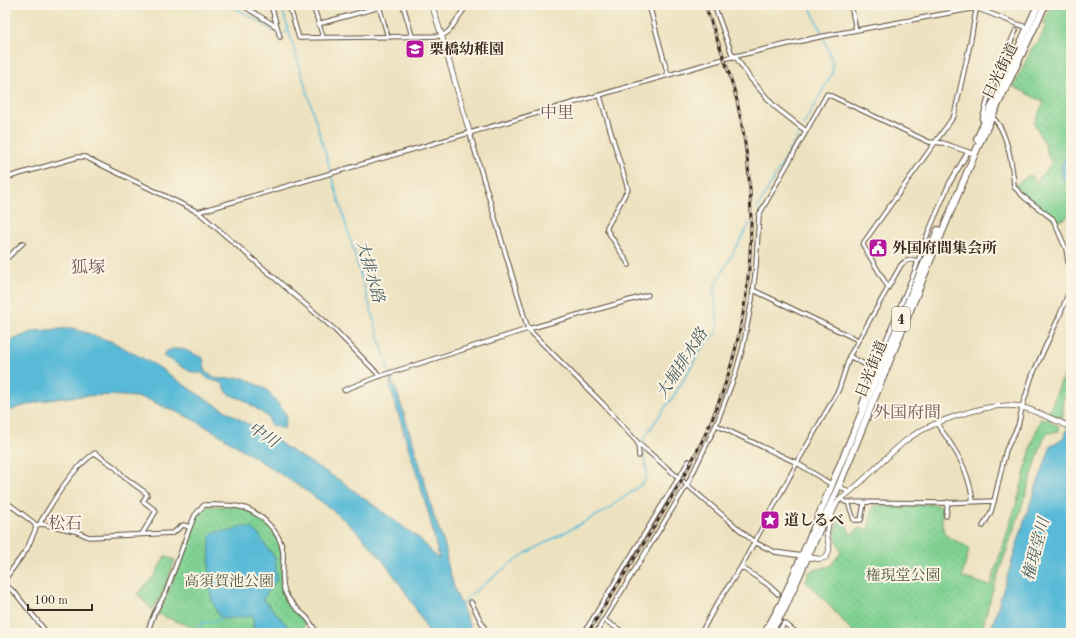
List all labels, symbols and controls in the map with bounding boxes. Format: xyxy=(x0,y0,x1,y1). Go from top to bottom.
school or university icon: 栗橋幼稚園 xyxy=(404,38,426,60)
place label: 栗橋幼稚園 xyxy=(429,41,504,58)
street label: 日光街道 xyxy=(980,41,1021,102)
district label: 中里 xyxy=(540,103,574,122)
public building icon: 外国府間集会所 xyxy=(867,237,889,259)
water label: 大排水路 xyxy=(353,238,388,305)
place label: 外国府間集会所 xyxy=(892,240,997,257)
district label: 狐塚 xyxy=(71,258,105,277)
road number: 4 xyxy=(892,307,910,331)
water label: 大堀排水路 xyxy=(653,324,712,402)
street label: 日光街道 xyxy=(852,338,891,400)
district label: 外国府間 xyxy=(873,403,941,422)
water label: 中川 xyxy=(245,419,283,452)
place icon: 道しるべ xyxy=(759,509,781,531)
place label: 道しるべ xyxy=(784,512,844,529)
district label: 松石 xyxy=(48,514,82,533)
water label: 権現堂川 xyxy=(1019,514,1053,583)
park label: 権現堂公園 xyxy=(865,567,941,584)
park label: 高須賀池公園 xyxy=(184,573,274,590)
scale bar xyxy=(28,586,92,612)
text: 100 m xyxy=(34,595,68,607)

